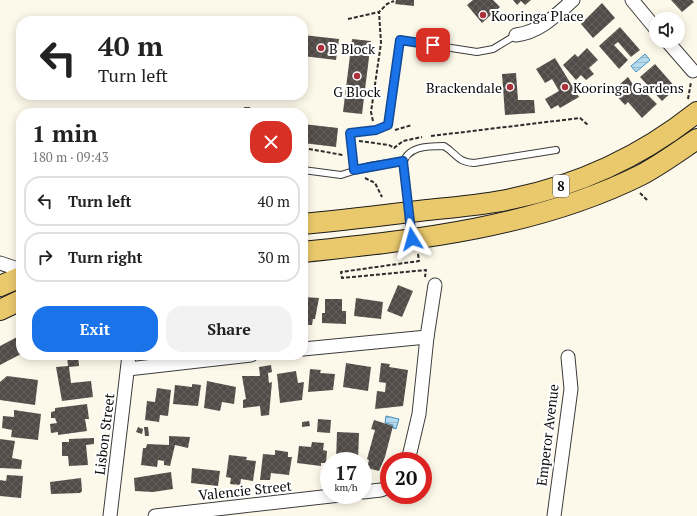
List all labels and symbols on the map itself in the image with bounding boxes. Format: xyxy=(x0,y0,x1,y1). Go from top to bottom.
place label: Kooringa Place xyxy=(491,6,584,25)
marker: Kooringa Place xyxy=(478,10,488,20)
pin xyxy=(416,28,450,62)
place label: B Block xyxy=(329,39,376,58)
marker: B Block xyxy=(316,43,326,53)
marker: G Block xyxy=(352,71,362,81)
place label: Brackendale xyxy=(426,78,502,97)
place label: Kooringa Gardens xyxy=(573,78,684,97)
place label: G Block xyxy=(333,82,381,101)
marker: Brackendale xyxy=(505,82,515,92)
marker: Kooringa Gardens xyxy=(560,82,570,92)
road number: 8 xyxy=(553,175,569,197)
position arrow xyxy=(391,218,433,260)
street label: Emperor Avenue xyxy=(531,383,563,487)
street label: Lisbon Street xyxy=(90,391,119,476)
speed limit sign: 20 xyxy=(380,452,432,504)
street label: Valencie Street xyxy=(197,476,293,504)

